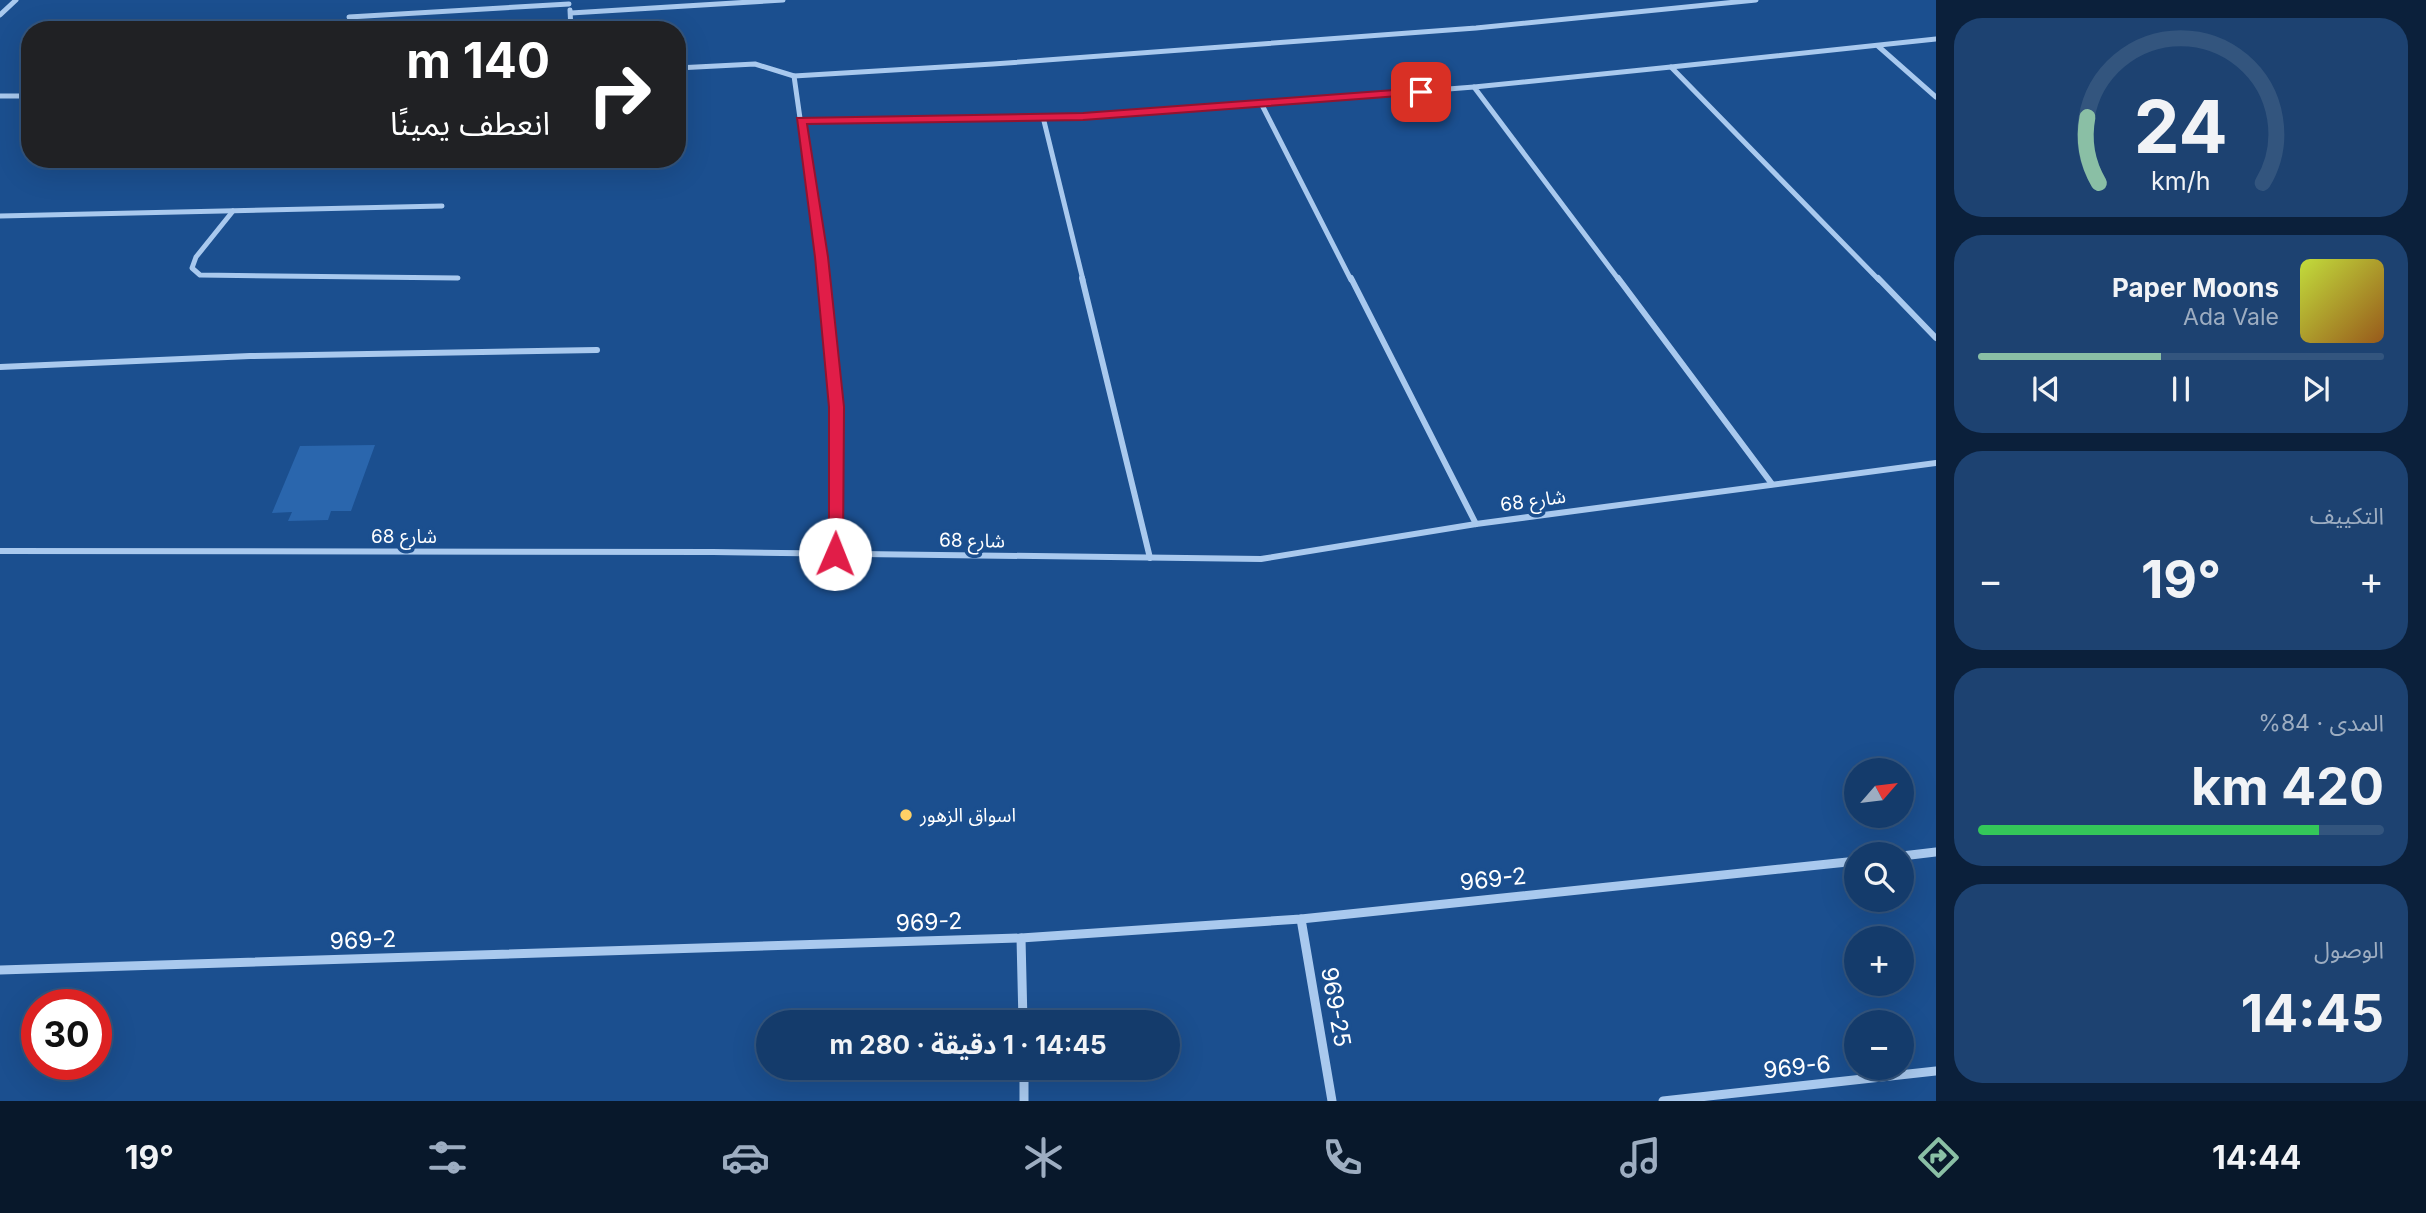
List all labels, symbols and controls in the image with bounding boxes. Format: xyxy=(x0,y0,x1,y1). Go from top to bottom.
text: 140 m xyxy=(406,31,550,90)
icon: right xyxy=(574,49,665,140)
pin xyxy=(1391,62,1451,122)
icon: arrive xyxy=(1402,73,1440,111)
text: 24 xyxy=(2134,83,2228,172)
text: انعطف يمينًا xyxy=(390,104,550,143)
text: km/h xyxy=(2151,166,2211,196)
text: Paper Moons xyxy=(2112,272,2279,303)
text: Ada Vale xyxy=(2183,303,2279,331)
icon: previous xyxy=(2027,370,2065,408)
icon: pause xyxy=(2162,370,2200,408)
icon: next xyxy=(2297,370,2335,408)
street label: شارع 68 xyxy=(1499,485,1568,518)
text: التكييف xyxy=(2310,502,2384,530)
position arrow xyxy=(798,517,872,591)
street label: شارع 68 xyxy=(371,525,437,550)
street label: شارع 68 xyxy=(939,528,1005,555)
text: 19° xyxy=(2141,548,2221,611)
text: − xyxy=(1978,557,2003,603)
text: + xyxy=(2359,557,2384,603)
text: المدى · 84% xyxy=(2258,709,2384,737)
text: 420 km xyxy=(2191,755,2384,818)
north arrow xyxy=(1844,758,1914,828)
map controls xyxy=(1844,758,1914,1080)
place label: اسواق الزهور xyxy=(919,804,1016,827)
marker: اسواق الزهور xyxy=(898,807,914,823)
button: search xyxy=(1844,842,1914,912)
street label: 969-2 xyxy=(1458,862,1528,896)
street label: 969-2 xyxy=(895,907,963,937)
street label: 969-2 xyxy=(329,925,397,955)
button: + xyxy=(1844,926,1914,996)
text: الوصول xyxy=(2314,936,2384,964)
street label: 969-25 xyxy=(1315,965,1357,1049)
text: 14:45 xyxy=(2241,982,2384,1045)
speed limit sign: 30 xyxy=(21,989,112,1080)
button: − xyxy=(1844,1010,1914,1080)
text: 14:45 · 1 دقيقة · 280 m xyxy=(829,1029,1107,1060)
street label: 969-6 xyxy=(1762,1050,1832,1084)
icon: filters xyxy=(423,1133,472,1182)
icon: car xyxy=(721,1133,770,1182)
icon: climate xyxy=(1019,1133,1068,1182)
icon: phone xyxy=(1318,1133,1367,1182)
icon: music xyxy=(1616,1133,1665,1182)
icon: directions xyxy=(1914,1133,1963,1182)
text: 19° xyxy=(125,1138,174,1177)
text: 14:44 xyxy=(2212,1138,2301,1177)

